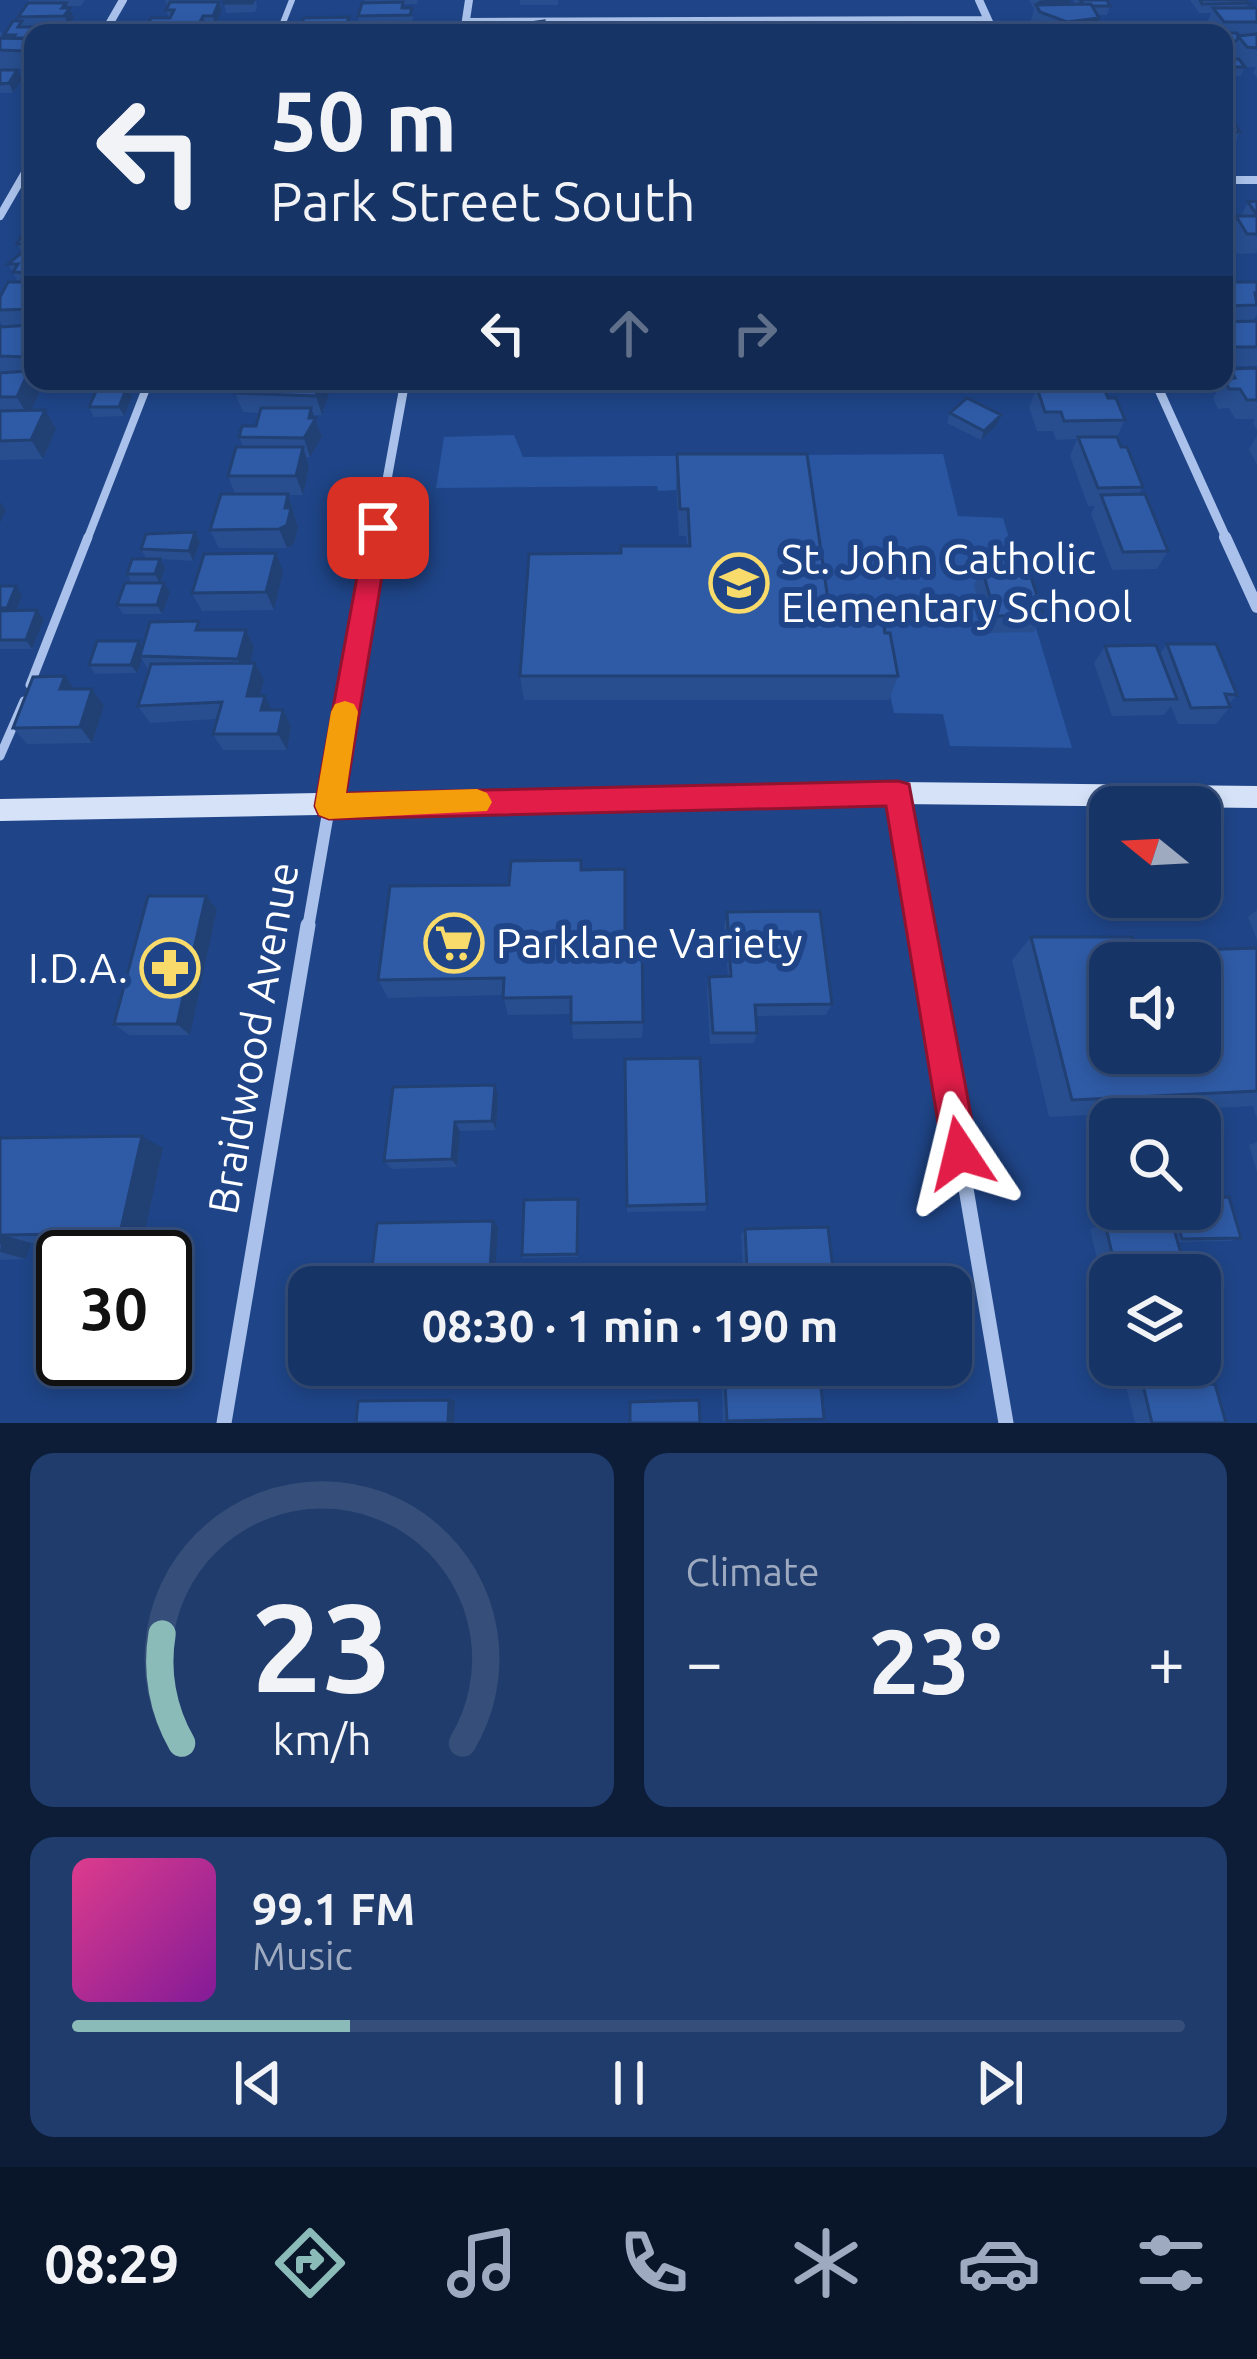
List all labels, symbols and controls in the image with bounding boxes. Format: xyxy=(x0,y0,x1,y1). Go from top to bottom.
icon: left xyxy=(72,72,228,228)
text: 50 m xyxy=(270,73,457,167)
text: Park Street South xyxy=(270,171,696,231)
icon: left xyxy=(470,300,536,366)
icon: ahead xyxy=(596,300,662,366)
icon: right xyxy=(722,300,788,366)
pin xyxy=(327,477,429,579)
icon: arrive xyxy=(345,495,411,561)
place label: St. John Catholic Elementary School xyxy=(781,535,1133,630)
school or university icon: St. John Catholic Elementary School xyxy=(708,552,770,614)
north arrow xyxy=(1089,786,1221,918)
map controls xyxy=(1089,786,1221,1386)
street label: Braidwood Avenue xyxy=(198,858,307,1217)
supermarket icon: Parklane Variety xyxy=(423,912,485,974)
place label: Parklane Variety xyxy=(496,919,803,966)
pharmacy icon: I.D.A. xyxy=(139,937,201,999)
button: sound xyxy=(1089,942,1221,1074)
place label: I.D.A. xyxy=(28,944,128,991)
position arrow xyxy=(897,1090,1023,1216)
button: search xyxy=(1089,1098,1221,1230)
speed limit sign: 30 xyxy=(36,1230,192,1386)
button: layers xyxy=(1089,1254,1221,1386)
text: 08:30 · 1 min · 190 m xyxy=(422,1300,838,1351)
text: Climate xyxy=(686,1550,820,1593)
text: 23 xyxy=(251,1576,392,1716)
text: 23° xyxy=(869,1610,1002,1711)
text: − xyxy=(686,1624,723,1698)
text: + xyxy=(1148,1624,1185,1698)
text: km/h xyxy=(272,1715,371,1763)
text: 99.1 FM xyxy=(252,1883,415,1934)
text: Music xyxy=(252,1934,353,1977)
icon: previous xyxy=(225,2050,291,2116)
icon: pause xyxy=(596,2050,662,2116)
icon: next xyxy=(967,2050,1033,2116)
icon: directions xyxy=(268,2221,352,2305)
icon: music xyxy=(440,2221,524,2305)
icon: phone xyxy=(612,2221,696,2305)
icon: climate xyxy=(784,2221,868,2305)
icon: car xyxy=(957,2221,1041,2305)
icon: filters xyxy=(1129,2221,1213,2305)
text: 08:29 xyxy=(44,2233,179,2293)

